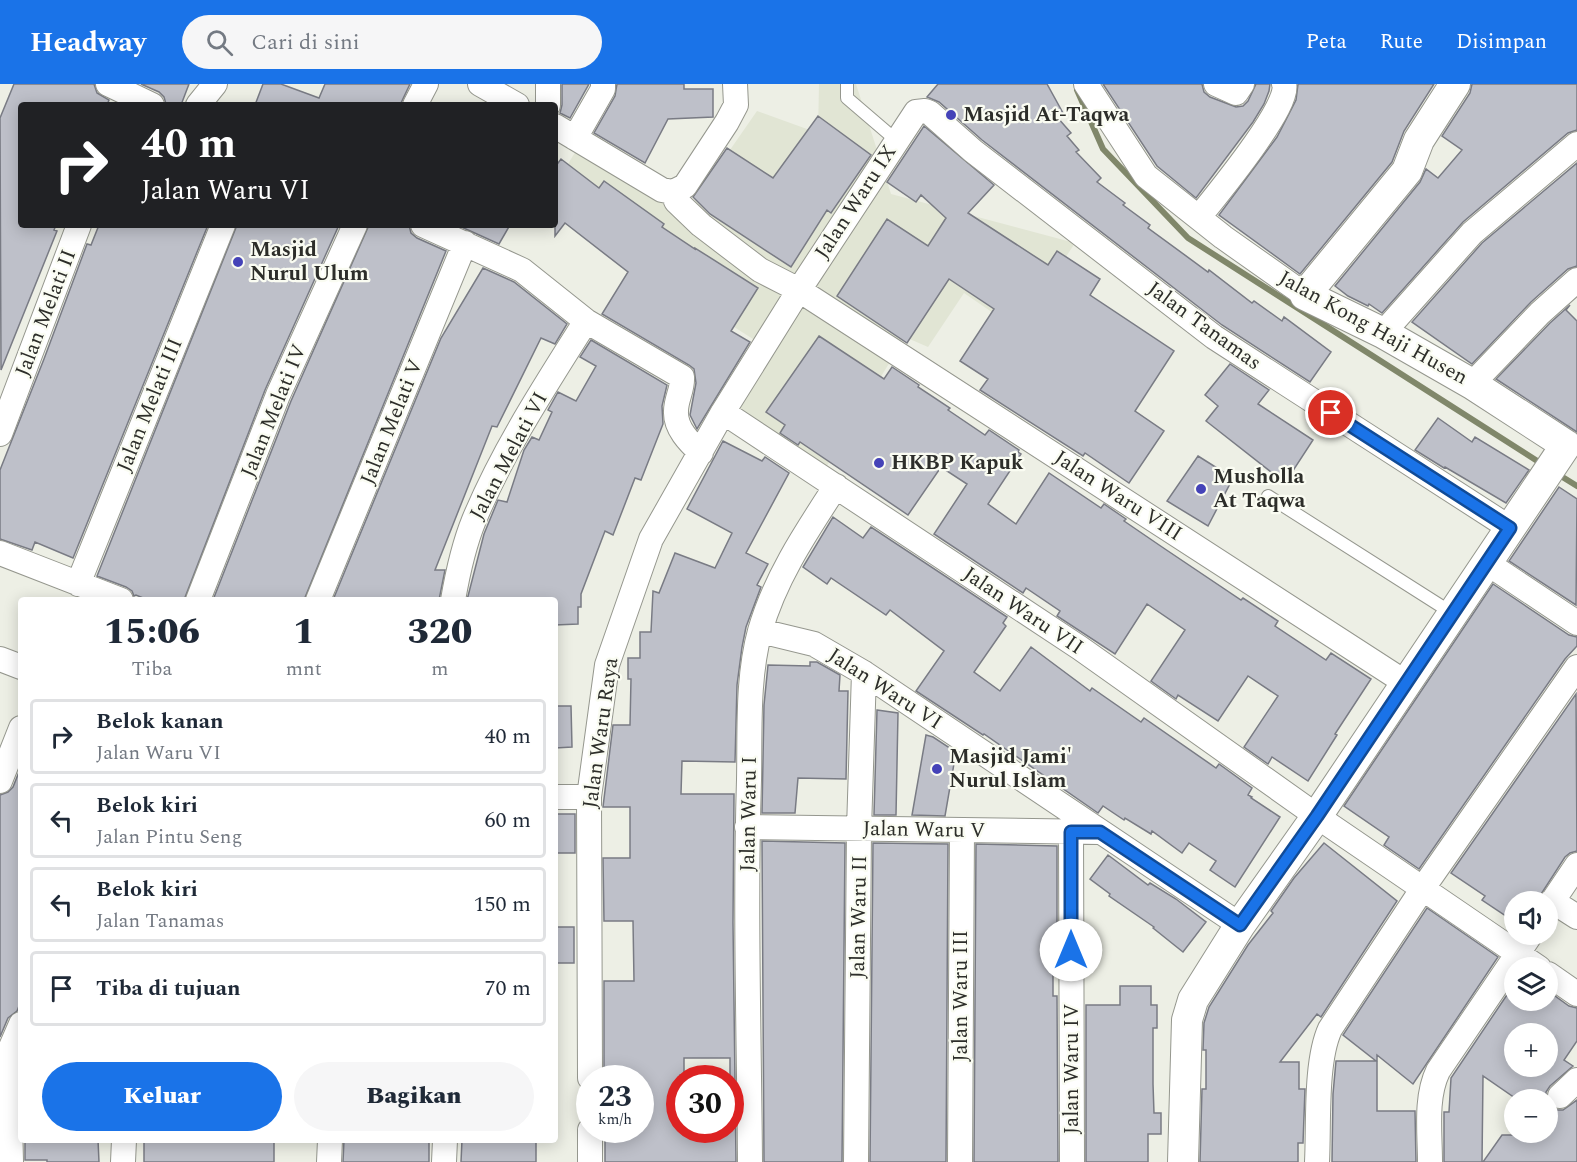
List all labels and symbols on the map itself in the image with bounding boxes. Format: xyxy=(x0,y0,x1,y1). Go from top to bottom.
place label: Masjid At-Taqwa xyxy=(963,99,1129,131)
marker: Masjid At-Taqwa xyxy=(944,108,958,122)
street label: Jalan Waru IX xyxy=(807,138,905,266)
place label: Masjid Nurul Ulum xyxy=(250,234,369,290)
street label: Jalan Melati II xyxy=(7,245,85,381)
marker: Masjid Nurul Ulum xyxy=(231,255,245,269)
street label: Jalan Kong Haji Husen xyxy=(1272,263,1474,393)
street label: Jalan Tanamas xyxy=(1140,273,1268,379)
street label: Jalan Melati III xyxy=(109,333,191,477)
street label: Jalan Melati IV xyxy=(233,339,315,483)
street label: Jalan Melati V xyxy=(352,354,432,490)
street label: Jalan Melati VI xyxy=(462,386,556,526)
pin xyxy=(1305,387,1356,438)
street label: Jalan Waru VIII xyxy=(1047,442,1189,550)
place label: HKBP Kapuk xyxy=(891,447,1024,479)
marker: HKBP Kapuk xyxy=(872,456,886,470)
place label: Musholla At Taqwa xyxy=(1213,461,1306,517)
marker: Musholla At Taqwa xyxy=(1194,482,1208,496)
street label: Jalan Waru VII xyxy=(956,559,1090,663)
street label: Jalan Waru VI xyxy=(821,640,949,738)
street label: Jalan Waru Raya xyxy=(575,655,628,811)
place label: Masjid Jami' Nurul Islam xyxy=(949,741,1072,797)
street label: Jalan Waru I xyxy=(732,756,766,872)
marker: Masjid Jami' Nurul Islam xyxy=(930,762,944,776)
street label: Jalan Waru V xyxy=(862,813,986,847)
street label: Jalan Waru II xyxy=(842,855,876,979)
position arrow xyxy=(1039,918,1103,982)
street label: Jalan Waru III xyxy=(945,930,977,1062)
street label: Jalan Waru IV xyxy=(1056,1003,1088,1135)
speed limit sign: 30 xyxy=(666,1065,744,1143)

